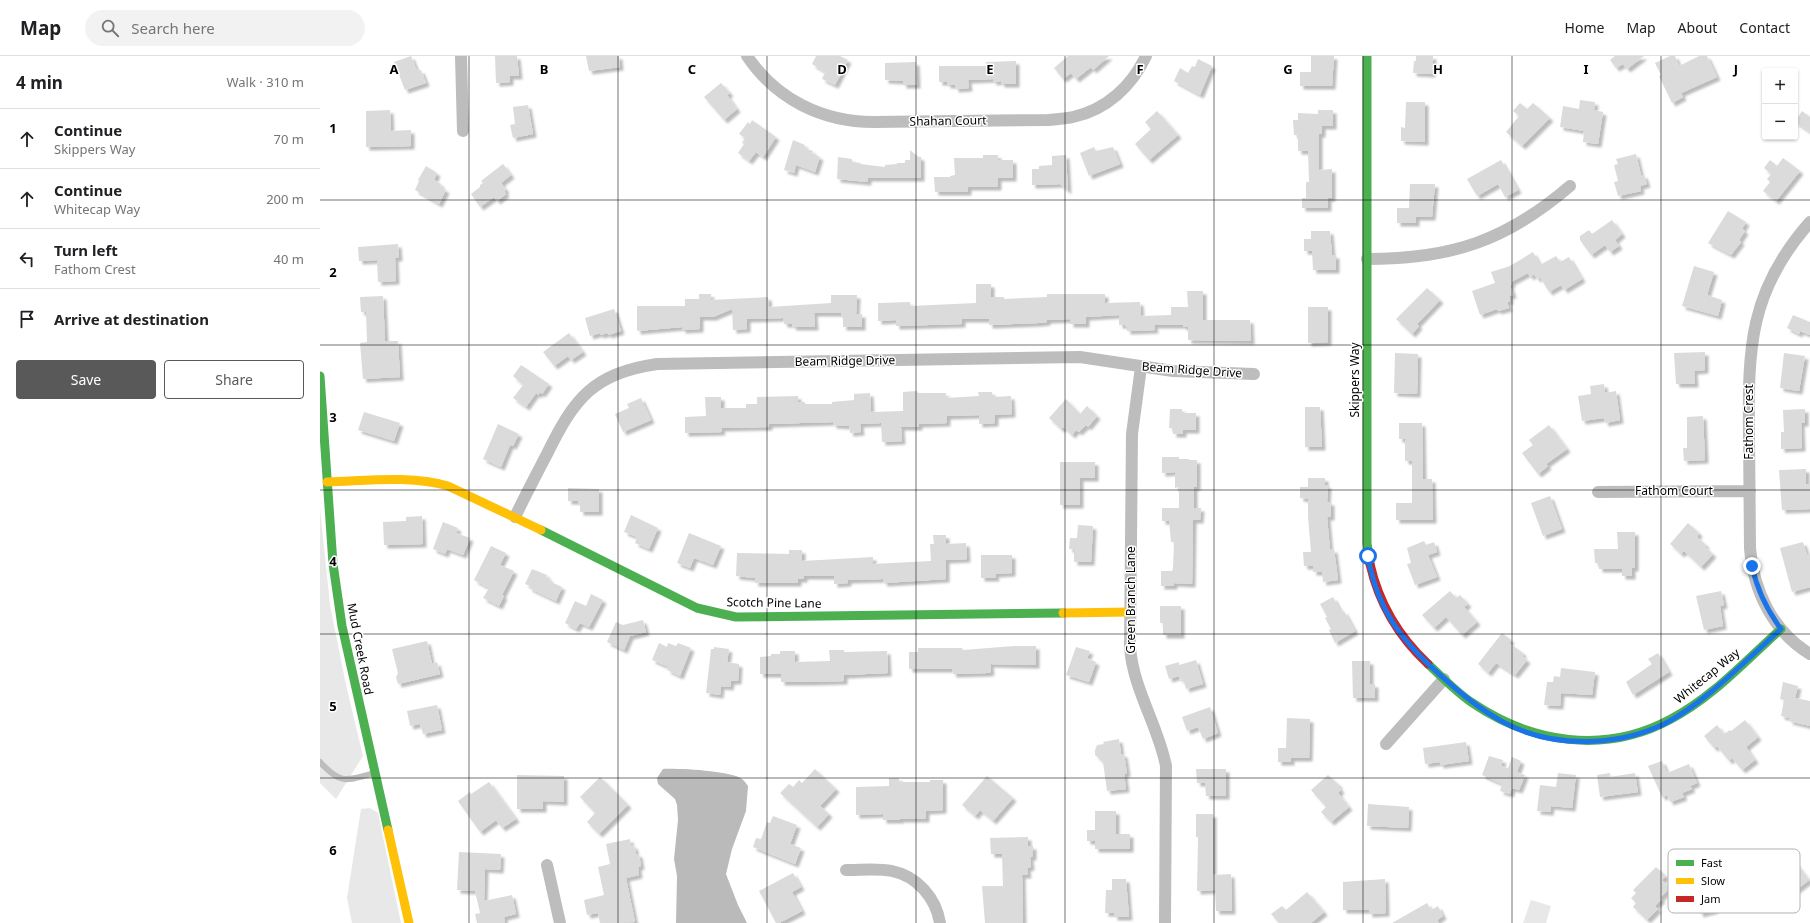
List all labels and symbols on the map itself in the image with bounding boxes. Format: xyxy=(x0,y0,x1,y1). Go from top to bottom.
text: A xyxy=(390,60,399,78)
text: B xyxy=(540,60,548,78)
text: C xyxy=(688,60,696,78)
text: D xyxy=(837,60,847,78)
text: E xyxy=(986,60,994,78)
text: F xyxy=(1136,60,1144,78)
text: G xyxy=(1283,60,1293,78)
text: H xyxy=(1433,60,1443,78)
text: I xyxy=(1583,60,1589,78)
text: J xyxy=(1733,60,1738,78)
street label: Shahan Court xyxy=(909,111,987,130)
text: 1 xyxy=(329,119,337,137)
text: 2 xyxy=(329,263,337,281)
street label: Skippers Way xyxy=(1346,342,1363,418)
street label: Beam Ridge Drive xyxy=(795,351,896,370)
street label: Beam Ridge Drive xyxy=(1141,358,1243,382)
street label: Fathom Crest xyxy=(1740,384,1757,460)
text: 3 xyxy=(329,408,337,426)
street label: Fathom Court xyxy=(1635,482,1714,499)
street label: Green Branch Lane xyxy=(1122,546,1139,654)
route start xyxy=(1359,547,1377,565)
text: 4 xyxy=(329,552,337,570)
route end xyxy=(1743,557,1761,575)
street label: Scotch Pine Lane xyxy=(726,593,822,612)
street label: Mud Creek Road xyxy=(343,602,378,696)
street label: Whitecap Way xyxy=(1670,643,1744,707)
text: 5 xyxy=(329,697,337,715)
text: 6 xyxy=(329,841,337,859)
legend xyxy=(1668,849,1800,913)
text: Fast xyxy=(1701,855,1722,870)
text: Slow xyxy=(1701,873,1725,888)
text: Jam xyxy=(1700,891,1720,906)

